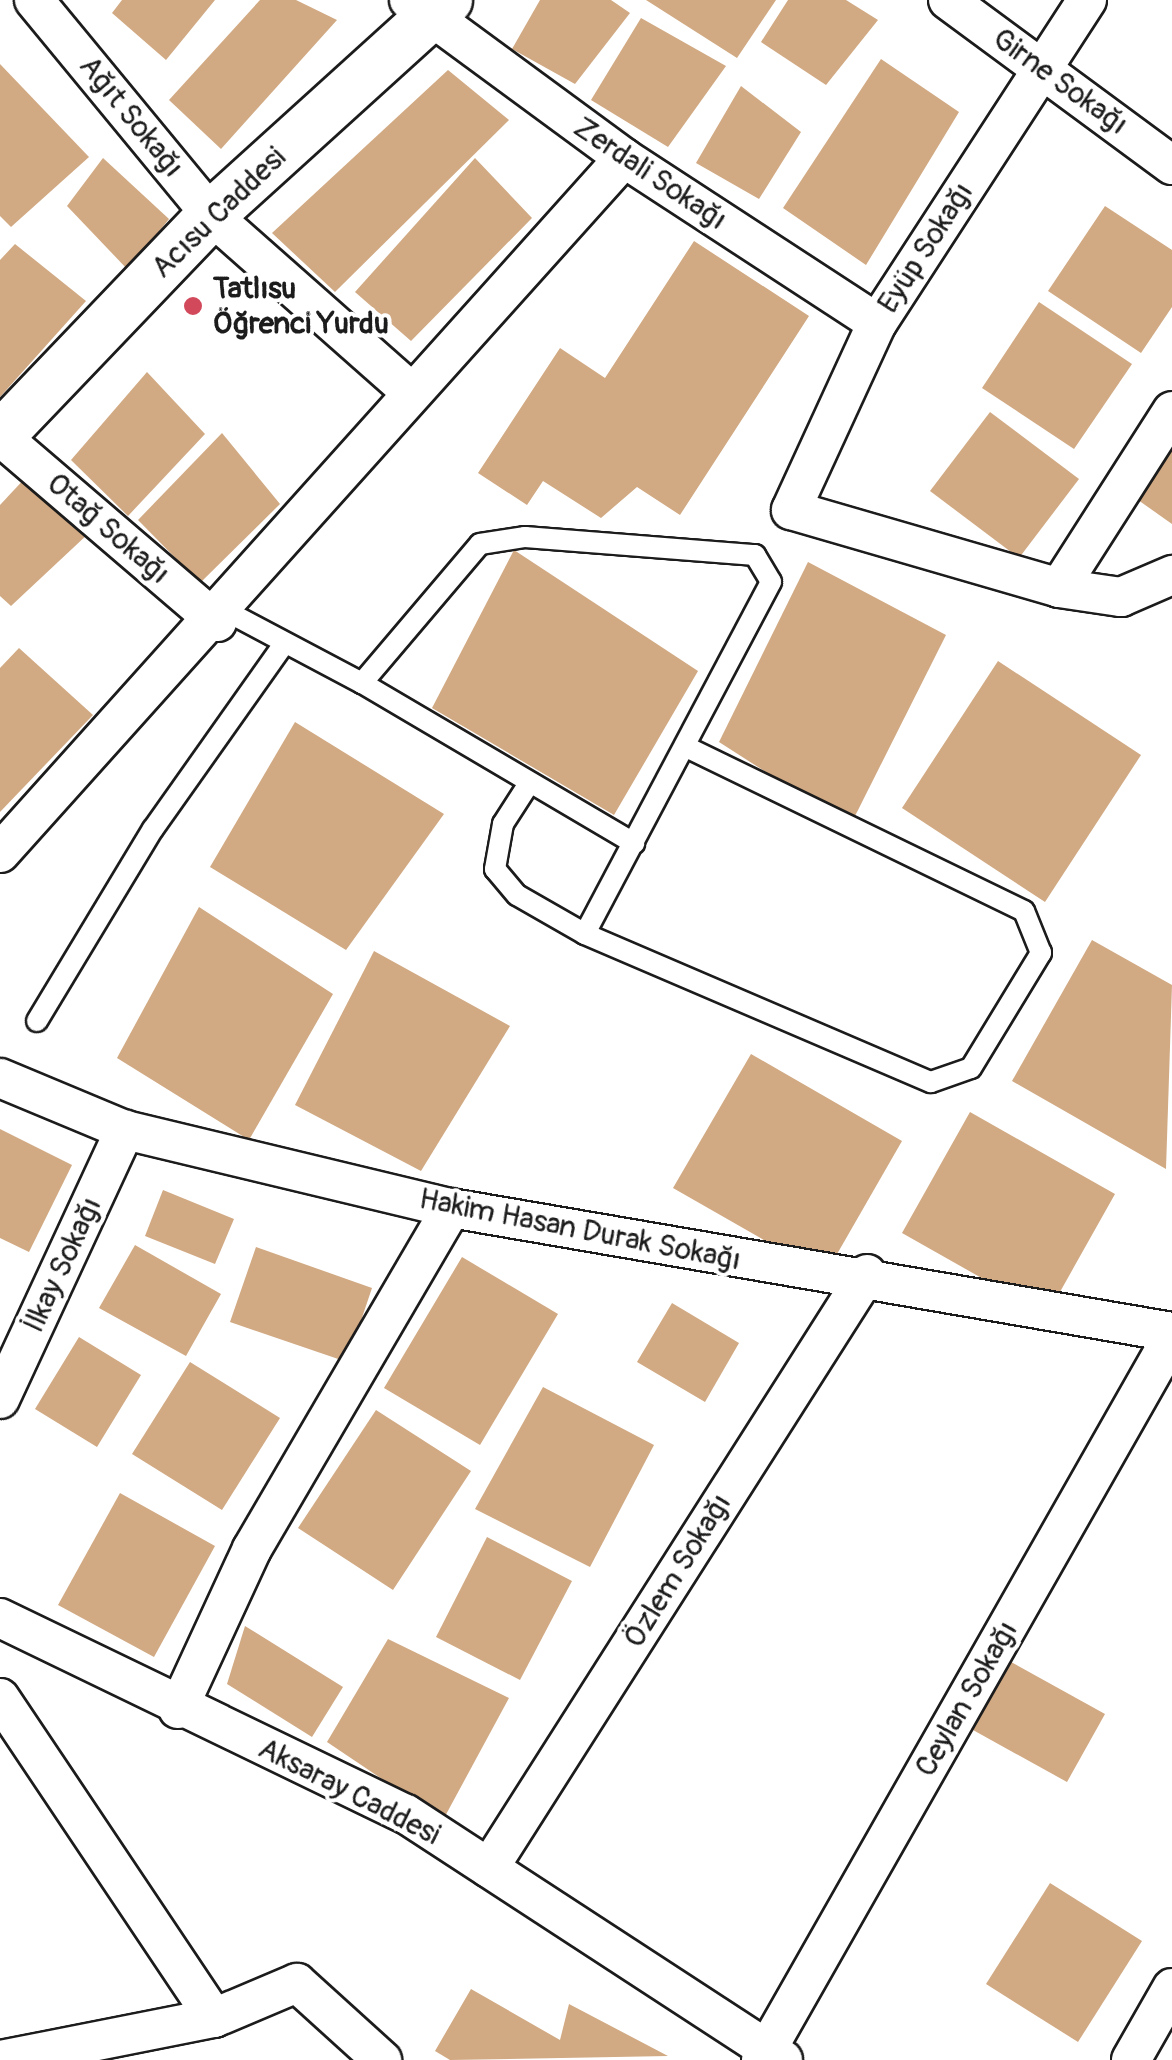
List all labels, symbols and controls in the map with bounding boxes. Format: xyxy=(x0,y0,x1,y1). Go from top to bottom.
street label: Girne Sokağı xyxy=(985,21,1135,143)
street label: Ağıt Sokağı xyxy=(71,49,191,185)
street label: Zerdali Sokağı xyxy=(567,110,733,238)
street label: Acısu Caddesi xyxy=(144,140,294,286)
street label: Eyüp Sokağı xyxy=(870,176,982,320)
place label: Tatlısu Öğrenci Yurdu xyxy=(213,271,389,342)
marker: Tatlısu Öğrenci Yurdu xyxy=(182,295,204,317)
street label: Otağ Sokağı xyxy=(39,466,177,592)
street label: Hakim Hasan Durak Sokağı xyxy=(416,1181,744,1279)
street label: İlkay Sokağı xyxy=(16,1192,110,1338)
street label: Özlem Sokağı xyxy=(617,1487,739,1655)
street label: Ceylan Sokağı xyxy=(908,1615,1026,1783)
street label: Aksaray Caddesi xyxy=(252,1731,446,1853)

